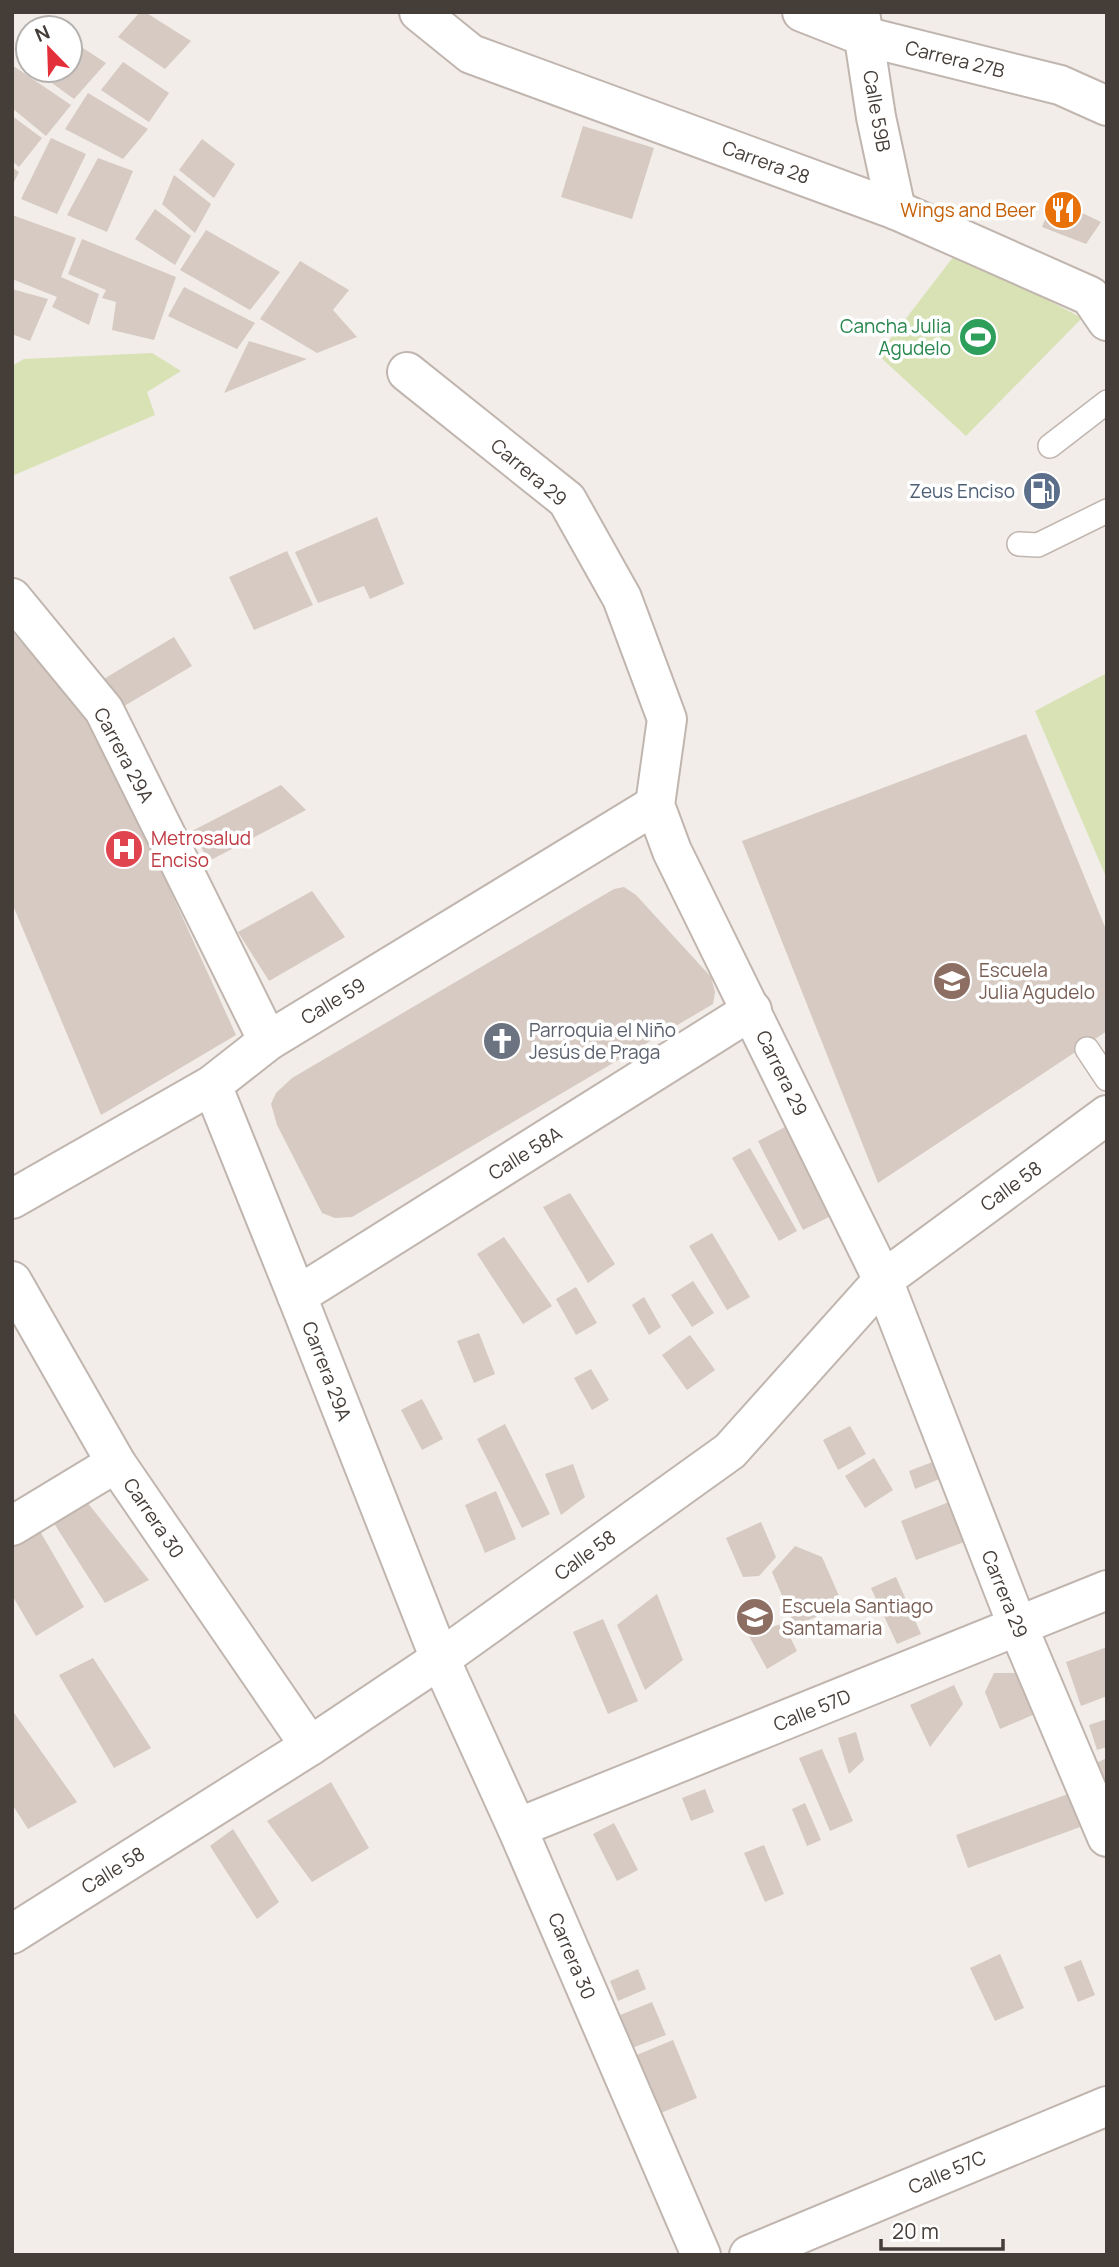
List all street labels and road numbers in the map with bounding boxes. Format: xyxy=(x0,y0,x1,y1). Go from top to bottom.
street label: Carrera 27B xyxy=(903,34,1008,84)
street label: Calle 59B xyxy=(857,68,897,154)
street label: Carrera 28 xyxy=(719,134,813,190)
street label: Carrera 29 xyxy=(485,432,573,512)
street label: Carrera 29A xyxy=(88,703,160,807)
street label: Calle 59 xyxy=(296,972,370,1030)
street label: Carrera 29 xyxy=(750,1026,814,1120)
street label: Calle 58A xyxy=(483,1120,567,1186)
street label: Calle 58 xyxy=(975,1155,1047,1217)
street label: Carrera 29A xyxy=(296,1318,358,1424)
street label: Carrera 30 xyxy=(118,1473,190,1563)
street label: Calle 58 xyxy=(549,1524,621,1586)
street label: Carrera 29 xyxy=(976,1546,1034,1642)
street label: Calle 57D xyxy=(769,1683,855,1737)
street label: Calle 58 xyxy=(76,1840,150,1900)
street label: Carrera 30 xyxy=(542,1909,602,2003)
street label: Calle 57C xyxy=(904,2144,990,2200)

